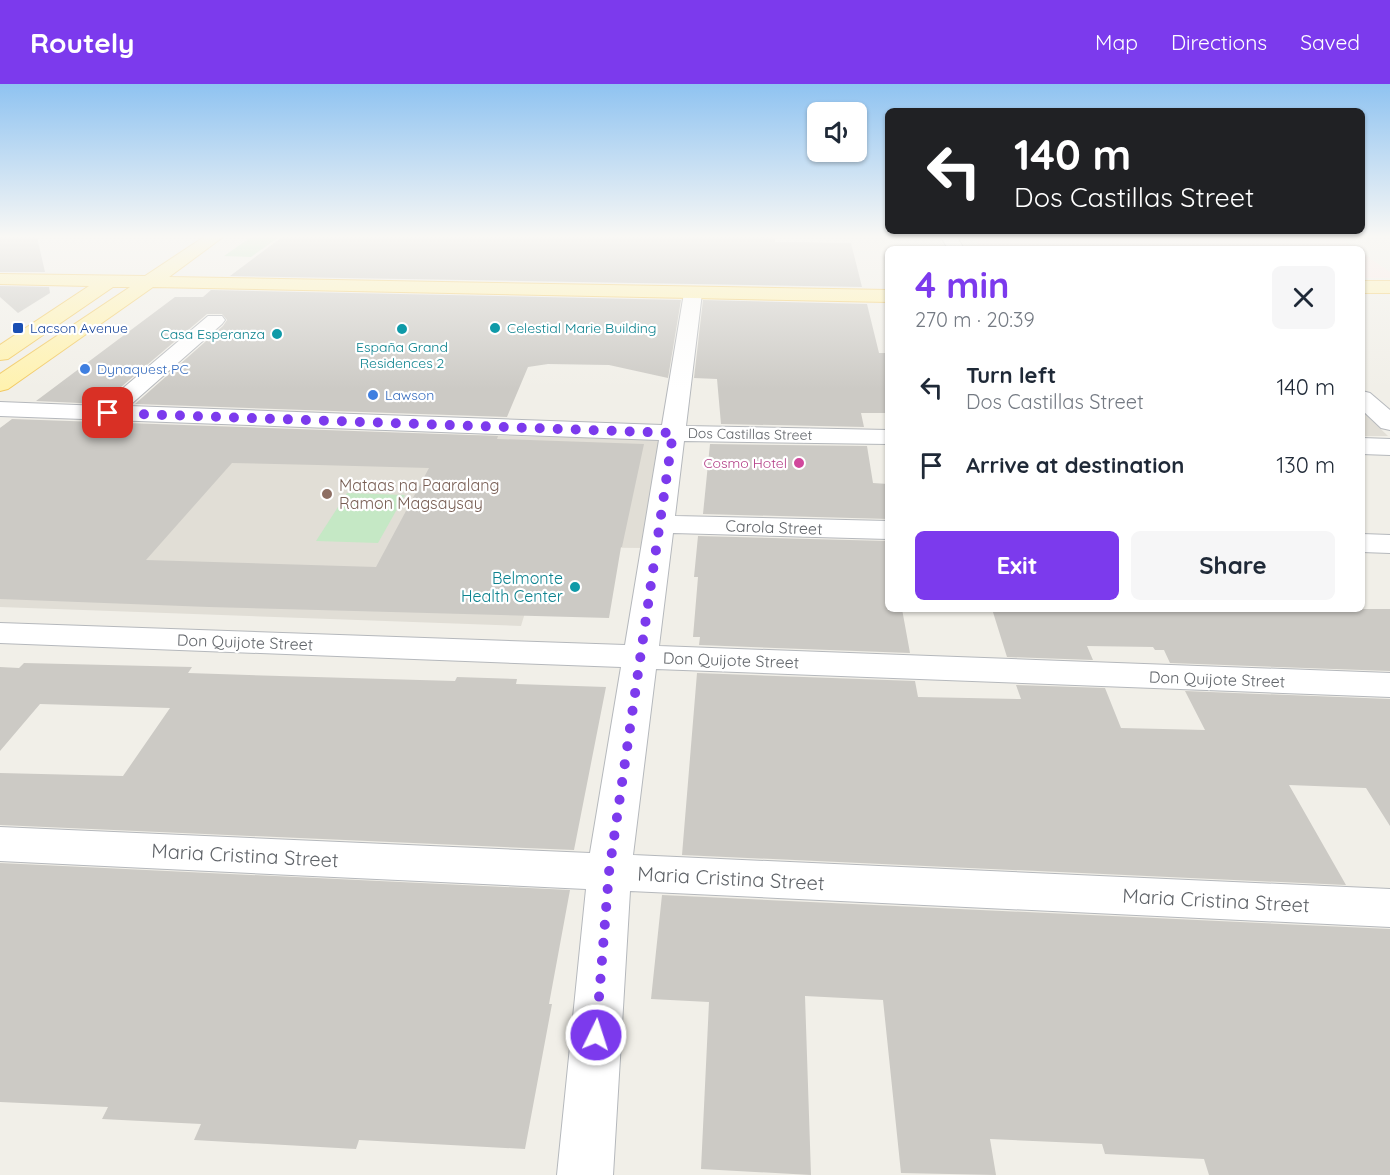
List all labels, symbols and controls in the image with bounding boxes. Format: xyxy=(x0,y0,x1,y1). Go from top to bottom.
text: Routely xyxy=(30,25,134,60)
text: Map xyxy=(1095,29,1138,55)
text: Directions xyxy=(1171,29,1267,55)
text: Saved xyxy=(1300,29,1360,55)
map controls xyxy=(807,102,867,162)
button: sound xyxy=(807,102,867,162)
text: 140 m xyxy=(1014,128,1131,181)
icon: left xyxy=(915,132,993,210)
text: Dos Castillas Street xyxy=(1014,180,1254,214)
text: 4 min xyxy=(915,262,1009,307)
button: close xyxy=(1272,266,1335,329)
text: 270 m · 20:39 xyxy=(915,307,1035,332)
place label: Lacson Avenue xyxy=(30,319,128,337)
place label: Celestial Marie Building xyxy=(507,319,657,337)
marker: Lacson Avenue xyxy=(11,321,25,335)
marker: Celestial Marie Building xyxy=(488,321,502,335)
marker: España Grand Residences 2 xyxy=(395,322,409,336)
place label: Casa Esperanza xyxy=(160,325,265,343)
marker: Casa Esperanza xyxy=(270,327,284,341)
place label: España Grand Residences 2 xyxy=(356,338,448,372)
place label: Dynaquest PC xyxy=(97,360,189,378)
text: Turn left xyxy=(966,361,1056,389)
marker: Dynaquest PC xyxy=(78,362,92,376)
icon: left xyxy=(915,371,948,404)
text: 140 m xyxy=(1276,373,1335,401)
place label: Lawson xyxy=(385,386,434,404)
pin xyxy=(82,387,133,438)
marker: Lawson xyxy=(366,388,380,402)
text: Dos Castillas Street xyxy=(966,389,1144,414)
icon: arrive xyxy=(91,396,124,429)
street label: Dos Castillas Street xyxy=(688,424,813,444)
icon: arrive xyxy=(915,449,948,482)
text: Arrive at destination xyxy=(966,451,1184,479)
text: 130 m xyxy=(1276,451,1335,479)
place label: Cosmo Hotel xyxy=(703,454,787,472)
marker: Cosmo Hotel xyxy=(792,456,806,470)
place label: Mataas na Paaralang Ramon Magsaysay xyxy=(339,475,499,513)
marker: Mataas na Paaralang Ramon Magsaysay xyxy=(320,487,334,501)
street label: Carola Street xyxy=(725,515,823,539)
button: Exit xyxy=(915,531,1119,600)
button: Share xyxy=(1131,531,1335,600)
place label: Belmonte Health Center xyxy=(461,568,563,606)
marker: Belmonte Health Center xyxy=(568,580,582,594)
street label: Don Quijote Street xyxy=(177,630,313,654)
street label: Don Quijote Street xyxy=(663,648,799,672)
street label: Don Quijote Street xyxy=(1149,667,1285,691)
street label: Maria Cristina Street xyxy=(151,838,339,872)
street label: Maria Cristina Street xyxy=(637,861,825,895)
street label: Maria Cristina Street xyxy=(1122,883,1310,917)
position arrow xyxy=(564,1003,628,1067)

